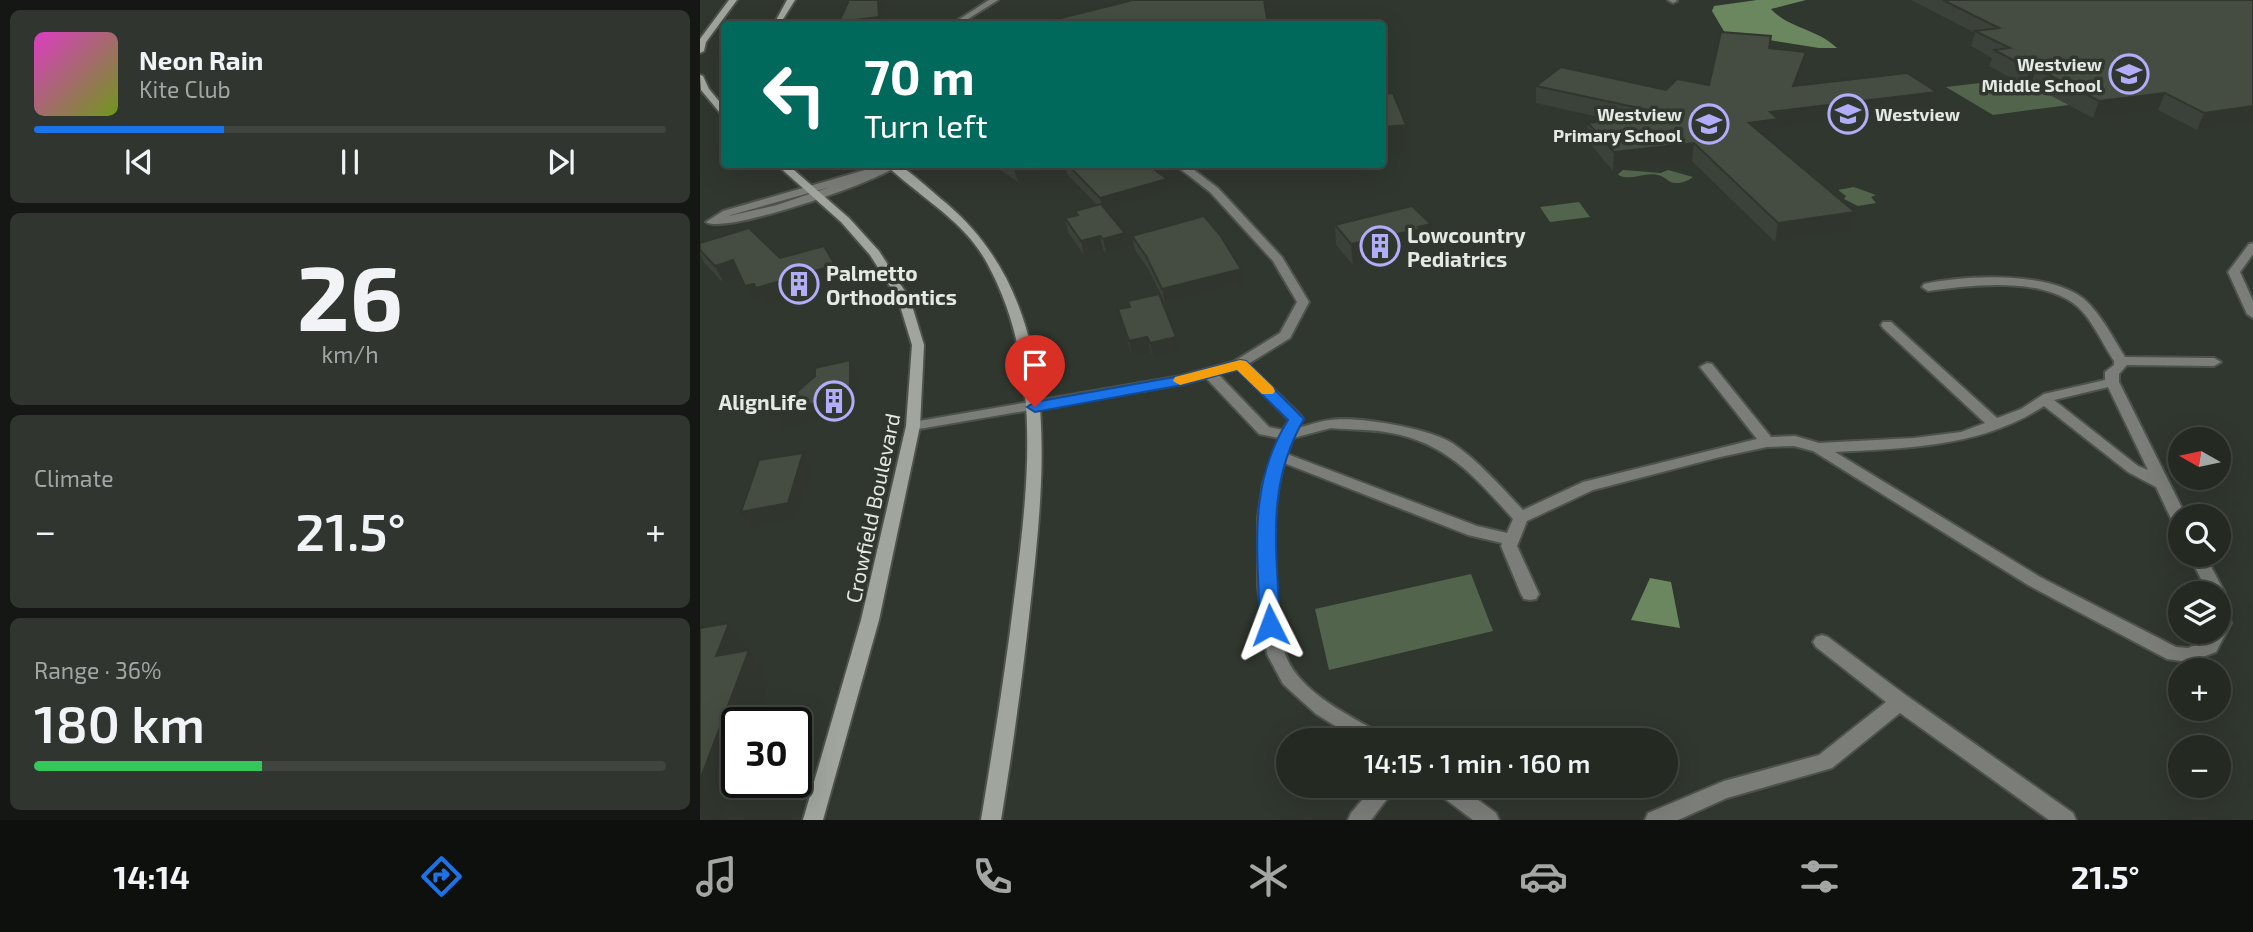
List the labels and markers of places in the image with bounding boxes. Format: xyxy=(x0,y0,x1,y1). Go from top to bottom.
place label: Westview Middle School xyxy=(1981,53,2103,96)
school or university icon: Westview Middle School xyxy=(2108,53,2150,95)
school or university icon: Westview xyxy=(1827,93,1869,135)
place label: Westview Primary School xyxy=(1553,103,1683,146)
school or university icon: Westview Primary School xyxy=(1688,103,1730,145)
place label: Westview xyxy=(1875,103,1961,125)
place label: Lowcountry Pediatrics xyxy=(1407,222,1526,271)
building icon: Lowcountry Pediatrics xyxy=(1359,225,1401,267)
place label: Palmetto Orthodontics xyxy=(826,260,957,309)
building icon: Palmetto Orthodontics xyxy=(778,263,820,305)
pin xyxy=(1005,335,1065,407)
building icon: AlignLife xyxy=(813,380,855,422)
place label: AlignLife xyxy=(719,389,807,414)

